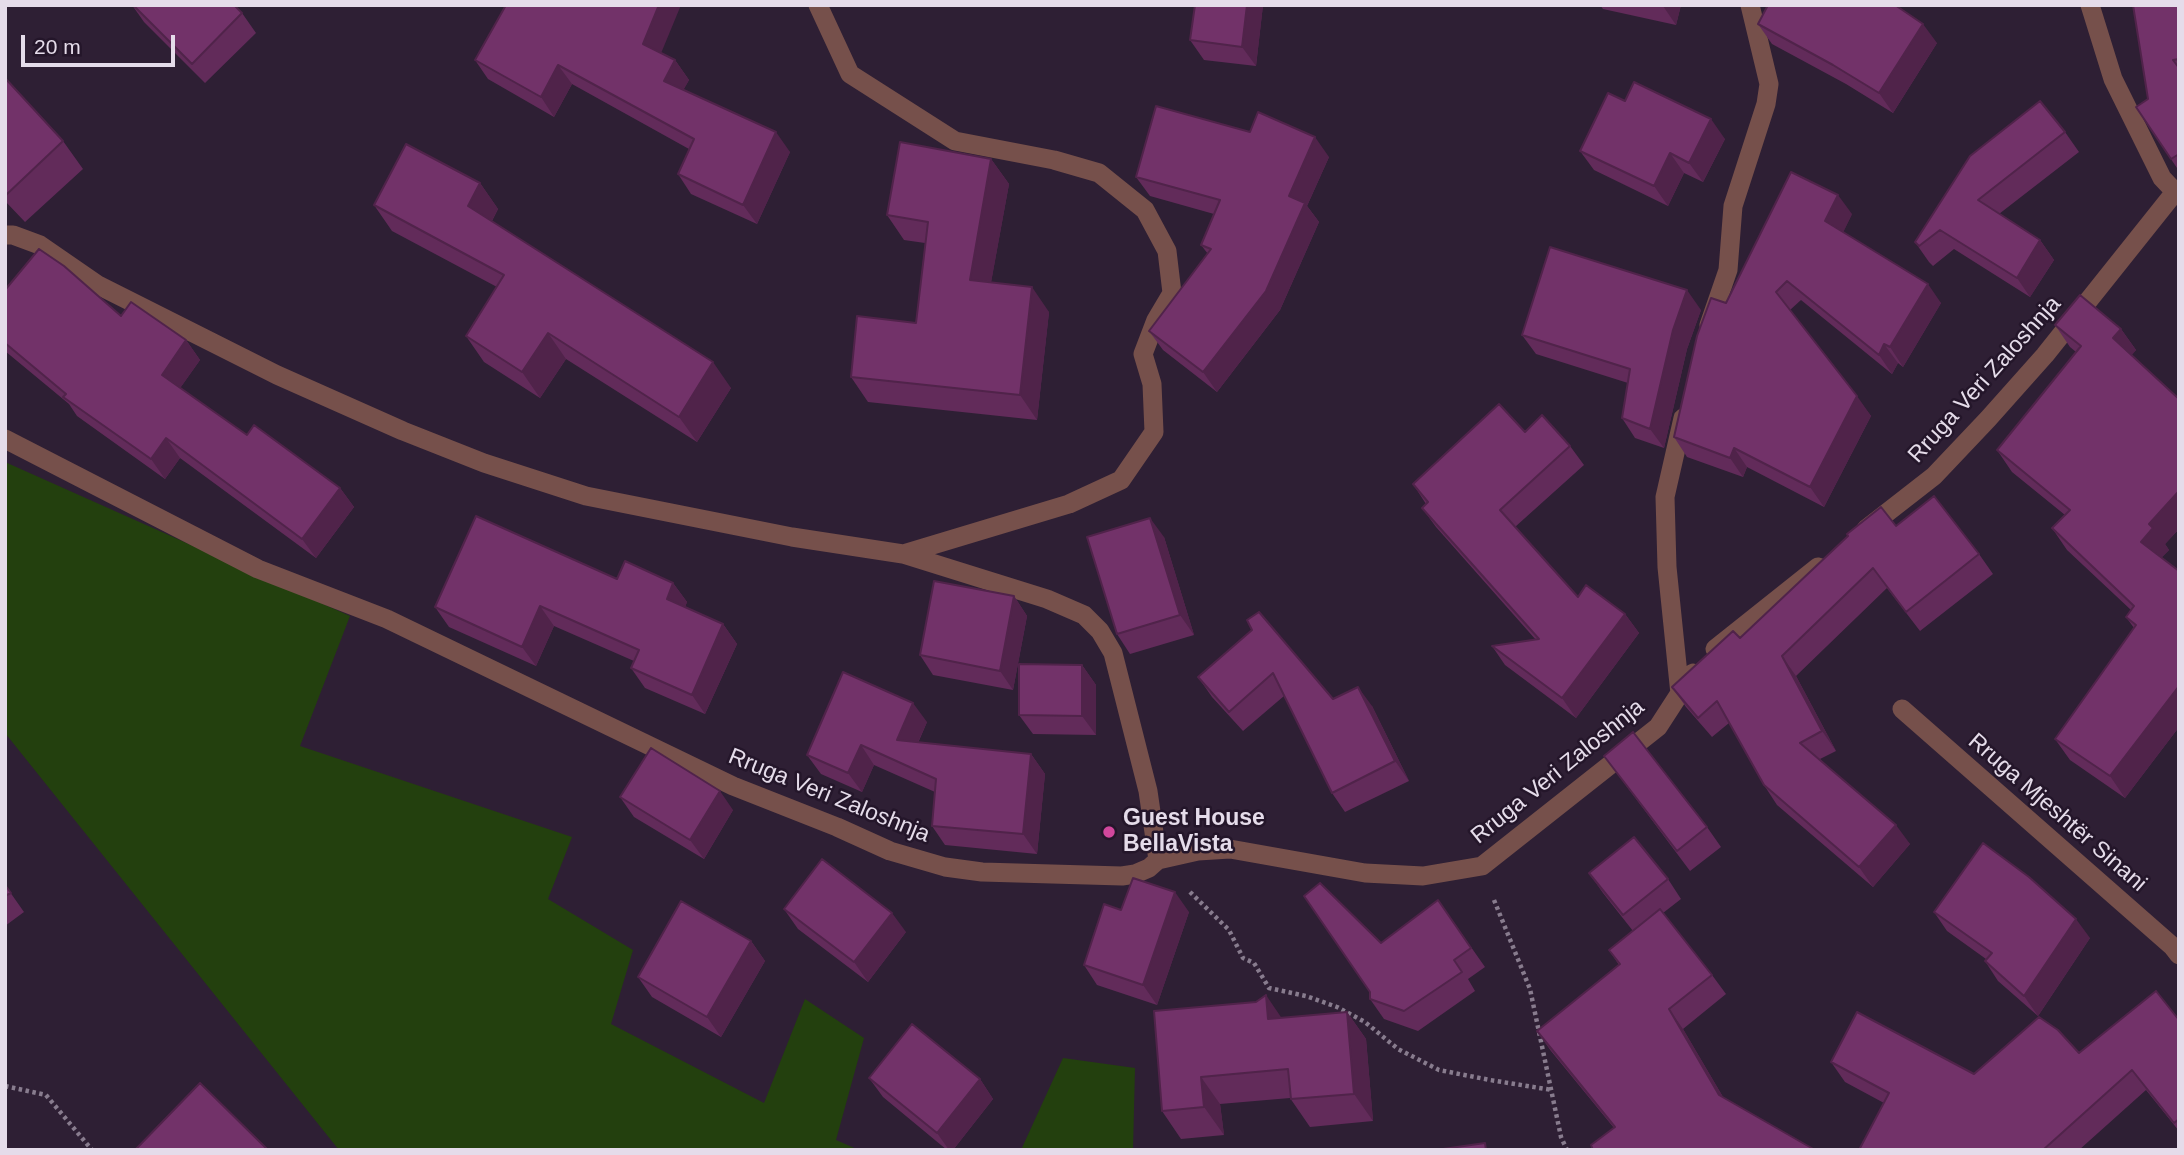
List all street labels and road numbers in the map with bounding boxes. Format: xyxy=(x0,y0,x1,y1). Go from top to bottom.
street label: Rruga Veri Zaloshnja xyxy=(1903,291,2067,469)
street label: Rruga Veri Zaloshnja xyxy=(1466,694,1650,850)
street label: Rruga Mjeshtër Sinani xyxy=(1962,728,2152,898)
street label: Rruga Veri Zaloshnja xyxy=(724,743,934,849)

